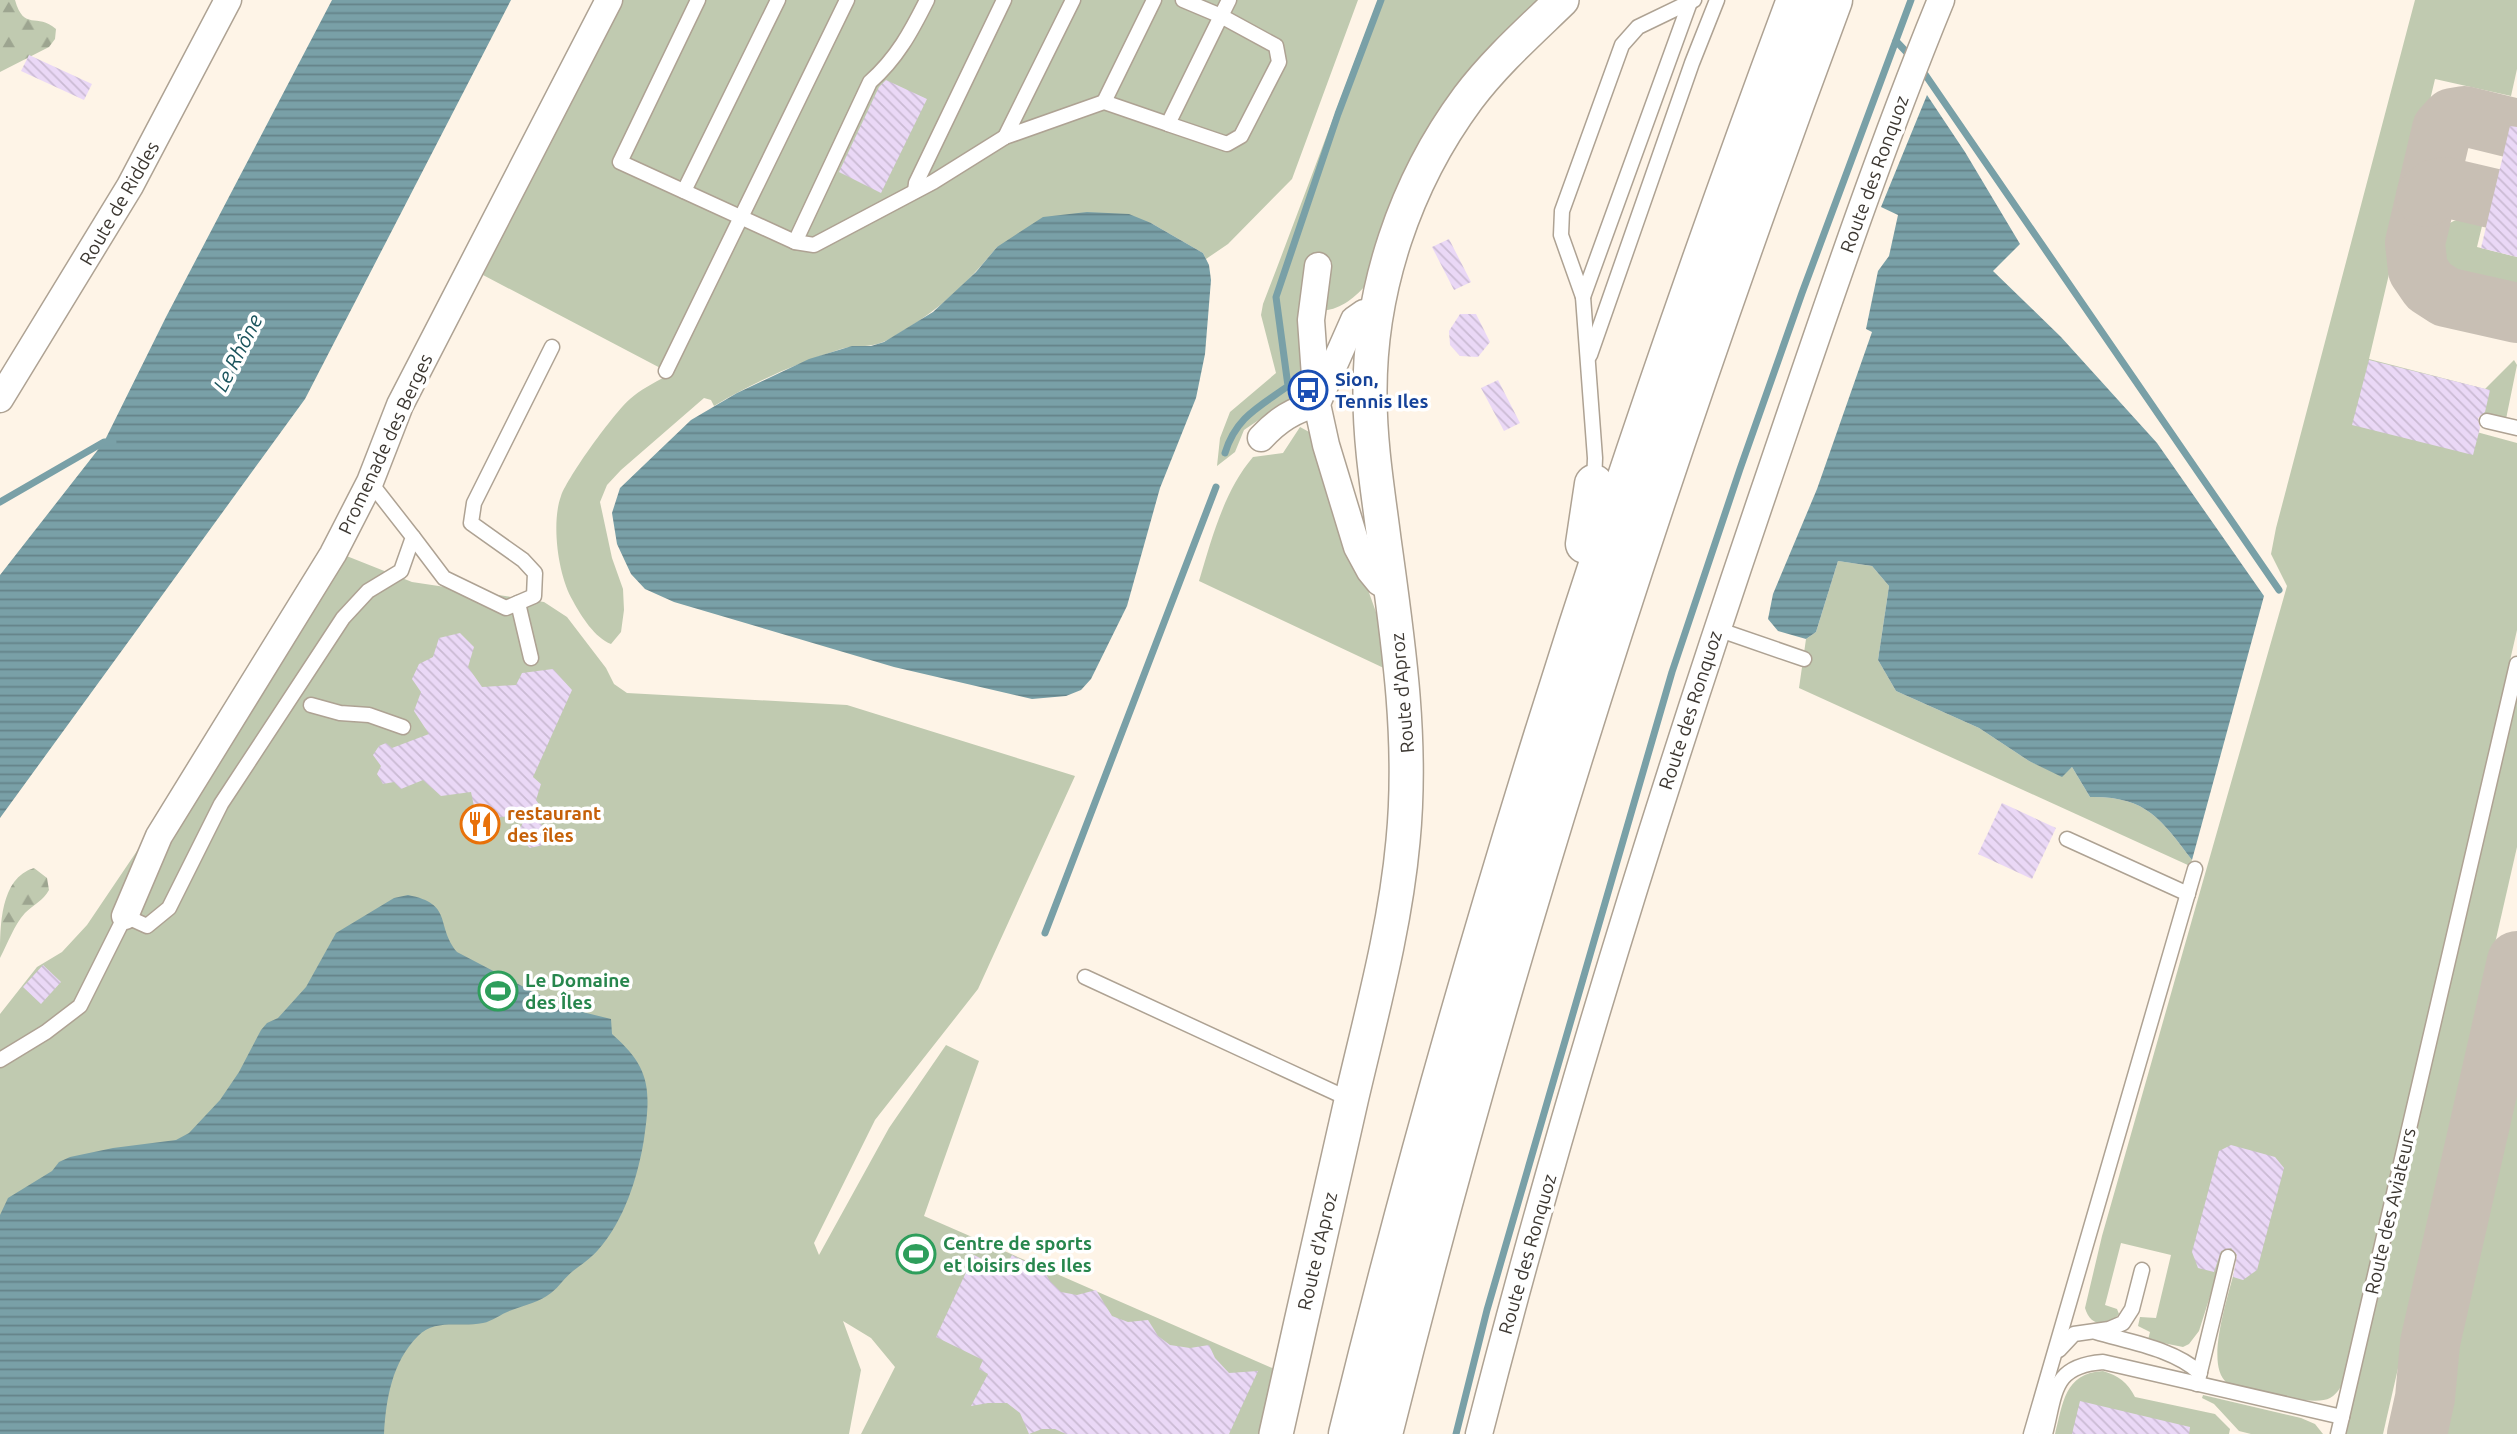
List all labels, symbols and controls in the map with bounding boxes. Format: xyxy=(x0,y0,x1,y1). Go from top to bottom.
street label: Route des Ronquoz xyxy=(1835,92,1913,256)
street label: Route de Riddes xyxy=(75,137,163,269)
water label: Le Rhône xyxy=(208,310,267,395)
street label: Promenade des Berges xyxy=(333,350,437,538)
place label: Sion, Tennis Iles xyxy=(1335,368,1428,412)
bus stop icon: Sion, Tennis Iles xyxy=(1287,369,1329,411)
street label: Route des Ronquoz xyxy=(1654,628,1726,792)
street label: Route d'Aproz xyxy=(1386,632,1418,754)
place label: restaurant des îles xyxy=(507,802,601,846)
restaurant icon: restaurant des îles xyxy=(459,803,501,845)
place label: Le Domaine des Îles xyxy=(525,969,630,1013)
sports icon: Le Domaine des Îles xyxy=(477,970,519,1012)
street label: Route des Aviateurs xyxy=(2360,1126,2420,1296)
street label: Route des Ronquoz xyxy=(1494,1171,1560,1337)
street label: Route d'Aproz xyxy=(1293,1189,1341,1312)
place label: Centre de sports et loisirs des Iles xyxy=(943,1232,1092,1276)
sports icon: Centre de sports et loisirs des Iles xyxy=(895,1233,937,1275)

